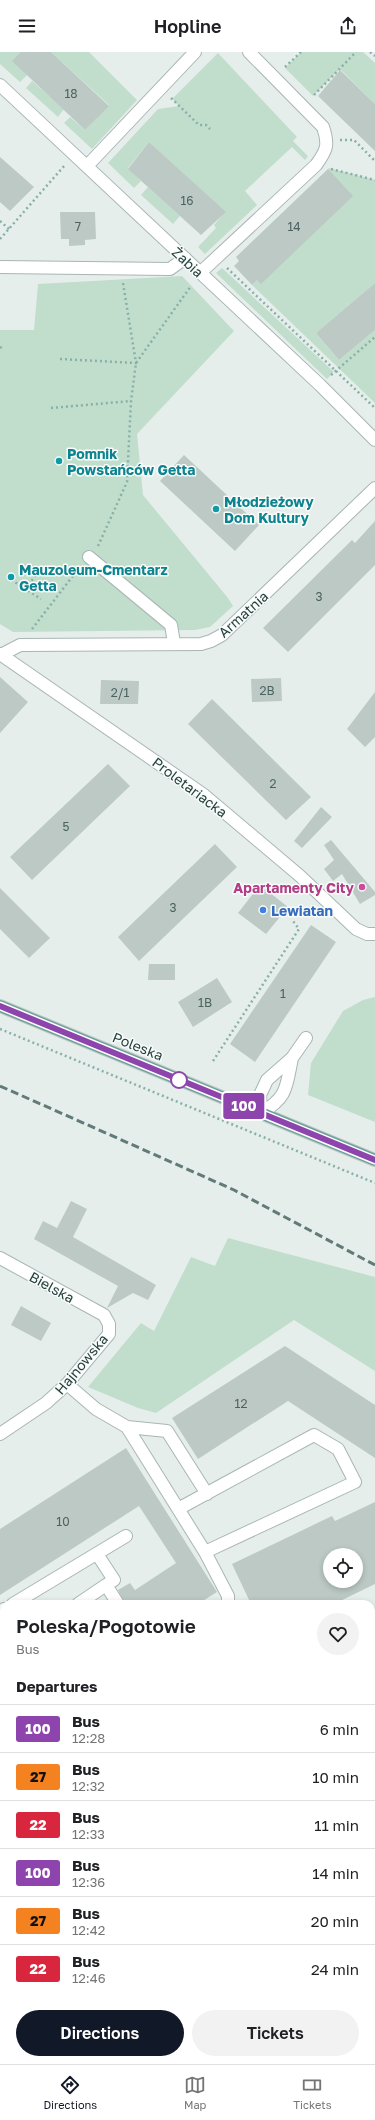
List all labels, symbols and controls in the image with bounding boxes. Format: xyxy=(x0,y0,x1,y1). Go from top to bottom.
icon: menu xyxy=(16,15,38,37)
text: Hopline xyxy=(154,15,221,37)
icon: share xyxy=(337,15,359,37)
house number: 18 xyxy=(64,86,78,101)
house number: 16 xyxy=(180,193,194,208)
house number: 7 xyxy=(75,219,81,234)
house number: 14 xyxy=(287,219,301,234)
street label: Żabia xyxy=(169,243,207,281)
place label: Pomnik Powstańców Getta xyxy=(67,445,195,478)
marker: Pomnik Powstańców Getta xyxy=(54,456,64,466)
place label: Młodzieżowy Dom Kultury xyxy=(224,493,314,526)
marker: Młodzieżowy Dom Kultury xyxy=(211,504,221,514)
place label: Mauzoleum-Cmentarz Getta xyxy=(19,561,168,594)
marker: Mauzoleum-Cmentarz Getta xyxy=(6,572,16,582)
street label: Armatnia xyxy=(215,587,271,641)
house number: 3 xyxy=(315,589,323,604)
house number: 2B xyxy=(259,683,275,698)
house number: 2/1 xyxy=(111,685,129,700)
street label: Proletariacka xyxy=(149,753,231,821)
house number: 2 xyxy=(270,776,277,791)
house number: 5 xyxy=(63,819,70,834)
place label: Apartamenty City xyxy=(233,879,355,896)
marker: Apartamenty City xyxy=(357,882,367,892)
house number: 3 xyxy=(169,900,177,915)
place label: Lewiatan xyxy=(271,902,333,919)
marker: Lewiatan xyxy=(258,905,268,915)
house number: 1 xyxy=(280,986,286,1001)
house number: 1B xyxy=(198,995,212,1010)
street label: Poleska xyxy=(110,1028,166,1064)
unlabelled marker xyxy=(170,1071,188,1089)
line badge: 100 xyxy=(221,1093,267,1119)
text: 100 xyxy=(231,1097,257,1114)
street label: Bielska xyxy=(27,1268,77,1306)
street label: Hajnowska xyxy=(51,1330,111,1398)
house number: 12 xyxy=(235,1396,247,1411)
house number: 10 xyxy=(56,1514,70,1529)
map controls xyxy=(323,1548,363,1588)
button: locate xyxy=(323,1548,363,1588)
button: heart xyxy=(317,1613,359,1655)
text: Poleska/Pogotowie xyxy=(16,1614,196,1637)
text: Bus xyxy=(16,1641,39,1657)
text: Departures xyxy=(16,1677,97,1695)
text: Bus xyxy=(72,1712,100,1730)
text: 100 xyxy=(25,1720,51,1737)
text: 6 min xyxy=(320,1720,359,1738)
text: 12:28 xyxy=(72,1730,105,1746)
text: Bus xyxy=(72,1760,100,1778)
text: 27 xyxy=(30,1768,46,1785)
text: 10 min xyxy=(312,1768,359,1786)
text: 12:32 xyxy=(72,1778,105,1794)
text: Bus xyxy=(72,1808,100,1826)
text: 22 xyxy=(29,1816,47,1833)
text: 11 min xyxy=(314,1816,359,1834)
text: 12:33 xyxy=(72,1826,105,1842)
text: Bus xyxy=(72,1856,100,1874)
text: 100 xyxy=(25,1864,51,1881)
text: 14 min xyxy=(312,1864,359,1882)
text: 12:36 xyxy=(72,1874,105,1890)
text: Bus xyxy=(72,1904,100,1922)
text: 27 xyxy=(30,1912,46,1929)
text: 20 min xyxy=(311,1912,359,1930)
text: 12:42 xyxy=(72,1922,105,1938)
text: Bus xyxy=(72,1952,100,1970)
text: 22 xyxy=(29,1960,47,1977)
text: 24 min xyxy=(311,1960,359,1978)
text: 12:46 xyxy=(72,1970,106,1986)
button: Directions xyxy=(16,2010,184,2056)
button: Tickets xyxy=(192,2010,359,2056)
tab: Directions xyxy=(43,2074,97,2111)
tab: Map xyxy=(184,2074,206,2111)
tab: Tickets xyxy=(293,2074,332,2111)

